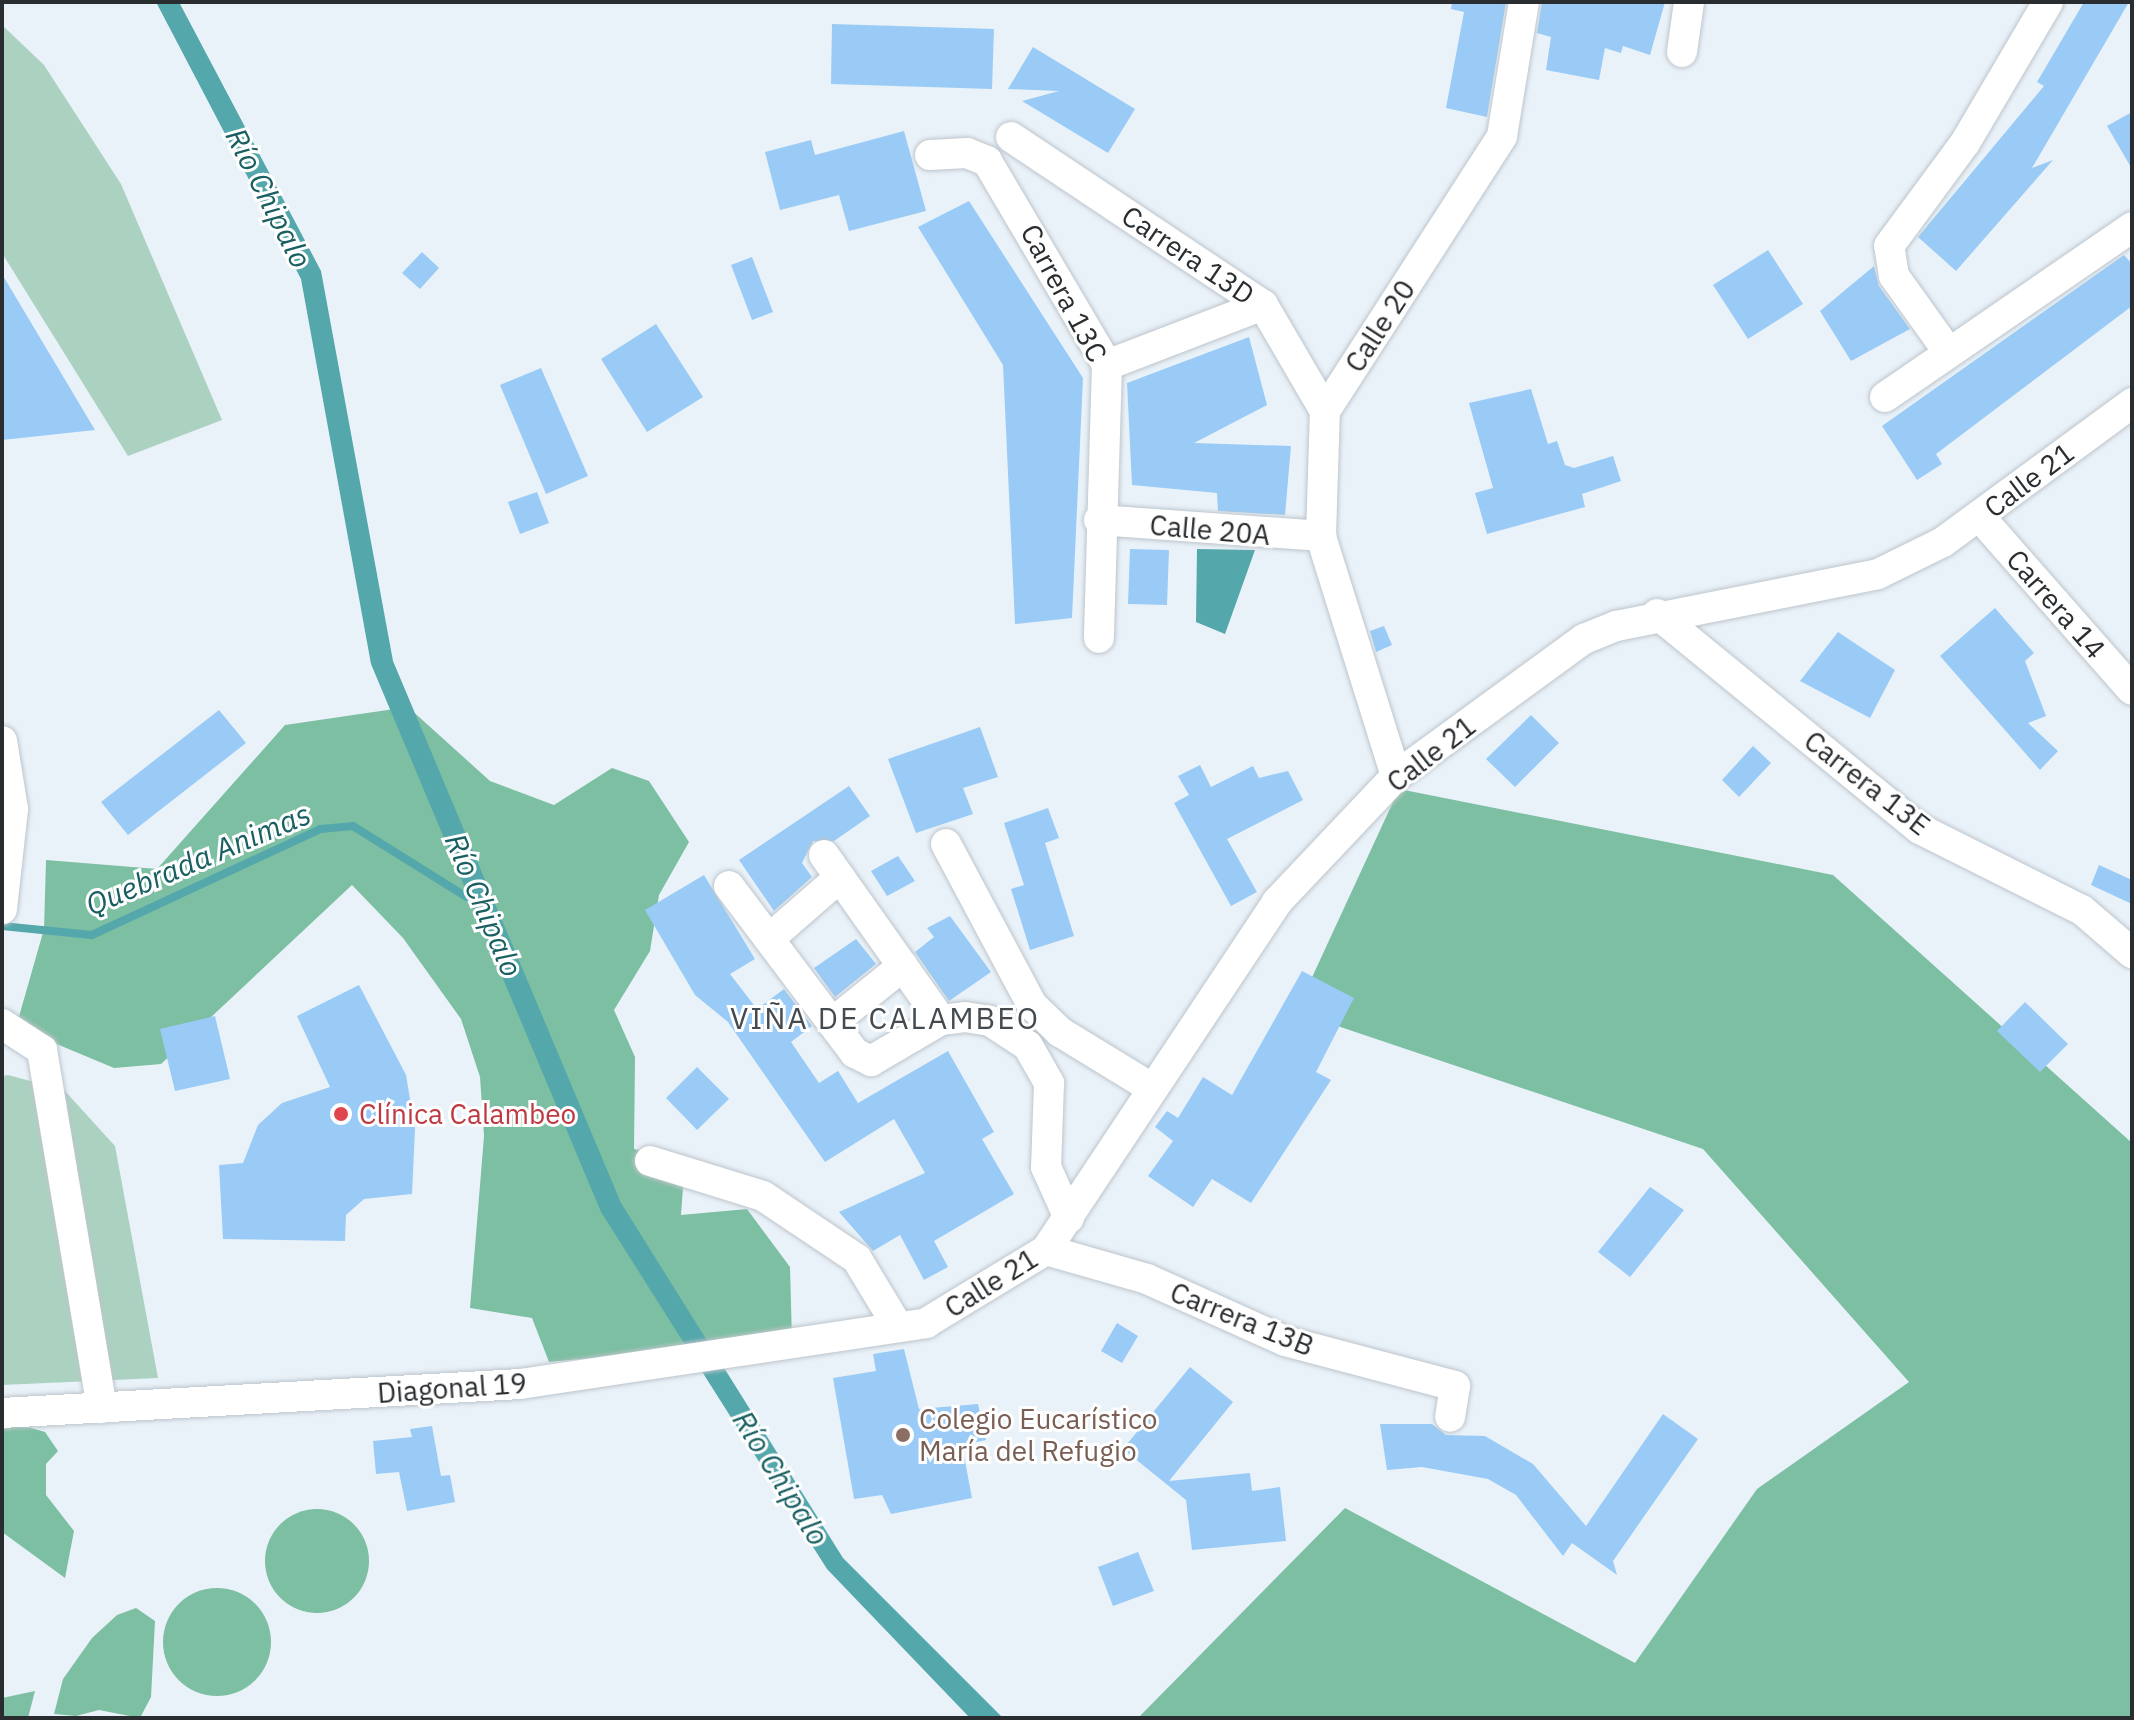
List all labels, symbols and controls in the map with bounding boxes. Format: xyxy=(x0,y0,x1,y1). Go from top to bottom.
water label: Río Chipalo xyxy=(218,122,320,274)
street label: Carrera 13D xyxy=(1116,199,1260,311)
street label: Carrera 13C xyxy=(1014,219,1114,367)
street label: Calle 20 xyxy=(1338,274,1422,378)
street label: Calle 21 xyxy=(1978,436,2080,524)
street label: Calle 20A xyxy=(1148,508,1272,552)
street label: Carrera 14 xyxy=(2000,543,2112,665)
street label: Calle 21 xyxy=(1380,709,1482,799)
street label: Carrera 13E xyxy=(1798,724,1936,842)
water label: Quebrada Animas xyxy=(80,795,316,923)
water label: Río Chipalo xyxy=(438,828,530,982)
district label: VIÑA DE CALAMBEO xyxy=(730,1000,1040,1036)
place label: Clínica Calambeo xyxy=(359,1097,576,1131)
marker: Clínica Calambeo xyxy=(330,1103,352,1125)
street label: Calle 21 xyxy=(938,1241,1044,1325)
street label: Carrera 13B xyxy=(1165,1275,1319,1363)
street label: Diagonal 19 xyxy=(376,1366,528,1410)
place label: Colegio Eucarístico María del Refugio xyxy=(919,1402,1158,1468)
water label: Río Chipalo xyxy=(725,1404,837,1552)
marker: Colegio Eucarístico María del Refugio xyxy=(894,1426,912,1444)

